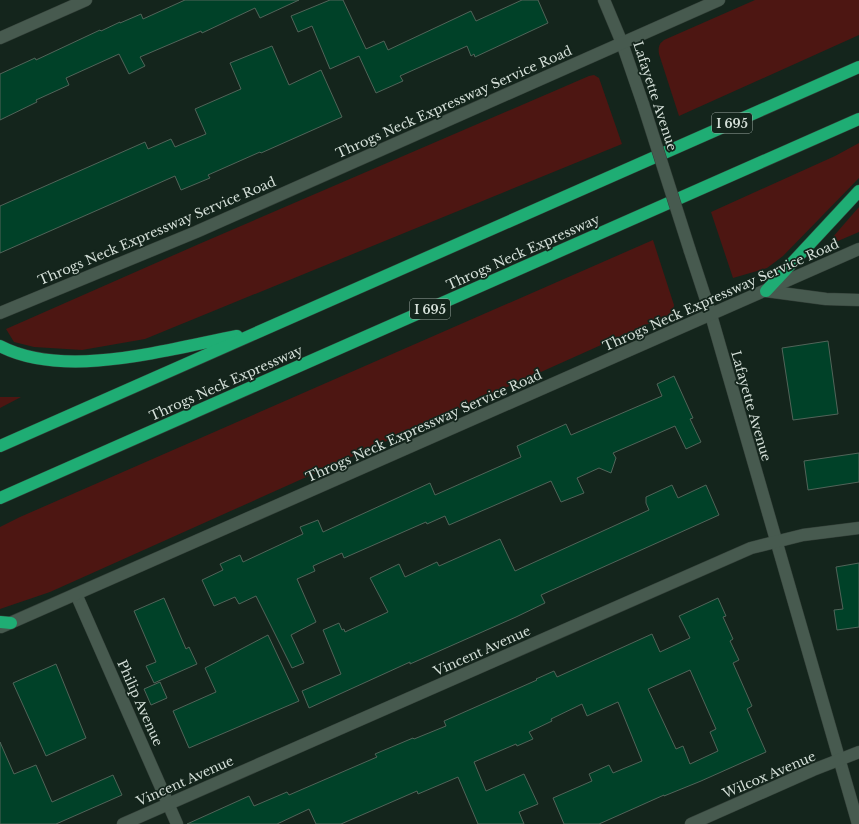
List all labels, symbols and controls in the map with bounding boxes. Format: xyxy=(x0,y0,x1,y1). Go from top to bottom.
street label: Lafayette Avenue xyxy=(629,39,681,153)
street label: Throgs Neck Expressway Service Road xyxy=(333,42,575,162)
road number: I 695 xyxy=(712,113,752,133)
street label: Throgs Neck Expressway Service Road xyxy=(36,173,279,289)
street label: Throgs Neck Expressway xyxy=(444,210,603,294)
street label: Throgs Neck Expressway Service Road xyxy=(600,235,842,355)
road number: I 695 xyxy=(410,299,450,319)
street label: Throgs Neck Expressway xyxy=(147,341,306,425)
street label: Lafayette Avenue xyxy=(727,349,775,463)
street label: Throgs Neck Expressway Service Road xyxy=(303,366,545,486)
street label: Vincent Avenue xyxy=(430,622,533,680)
street label: Philip Avenue xyxy=(113,657,167,749)
street label: Wilcox Avenue xyxy=(719,748,818,803)
street label: Vincent Avenue xyxy=(133,752,236,810)

